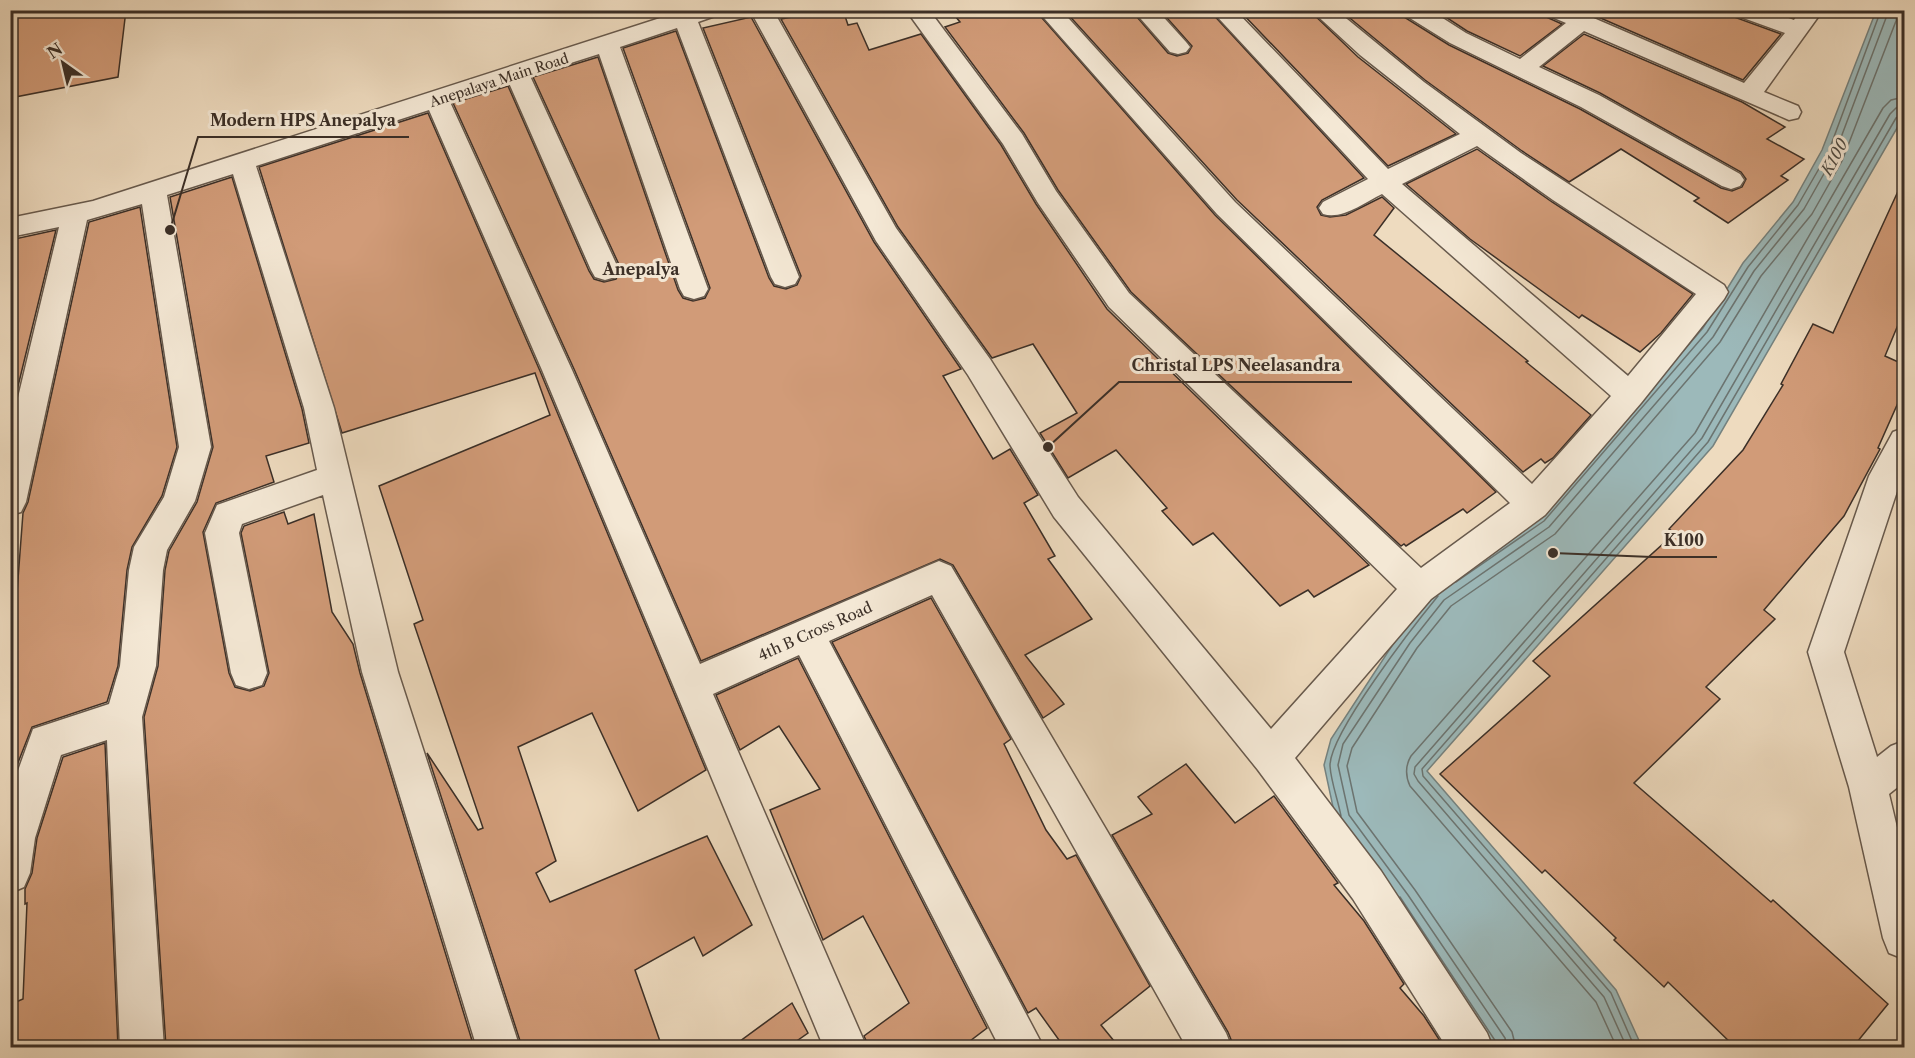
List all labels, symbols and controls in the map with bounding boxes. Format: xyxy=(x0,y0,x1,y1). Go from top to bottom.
north arrow xyxy=(33,33,93,93)
text: N xyxy=(43,38,66,63)
street label: Anepalaya Main Road xyxy=(426,49,571,111)
callout: Modern HPS Anepalya xyxy=(198,103,409,137)
text: Modern HPS Anepalya xyxy=(210,110,397,130)
water label: K100 xyxy=(1815,135,1852,180)
district label: Anepalya xyxy=(601,259,680,279)
callout: Christal LPS Neelasandra xyxy=(1119,348,1352,382)
text: Christal LPS Neelasandra xyxy=(1131,355,1341,375)
callout: K100 xyxy=(1652,523,1717,557)
text: K100 xyxy=(1664,530,1704,550)
street label: 4th B Cross Road xyxy=(755,597,875,665)

